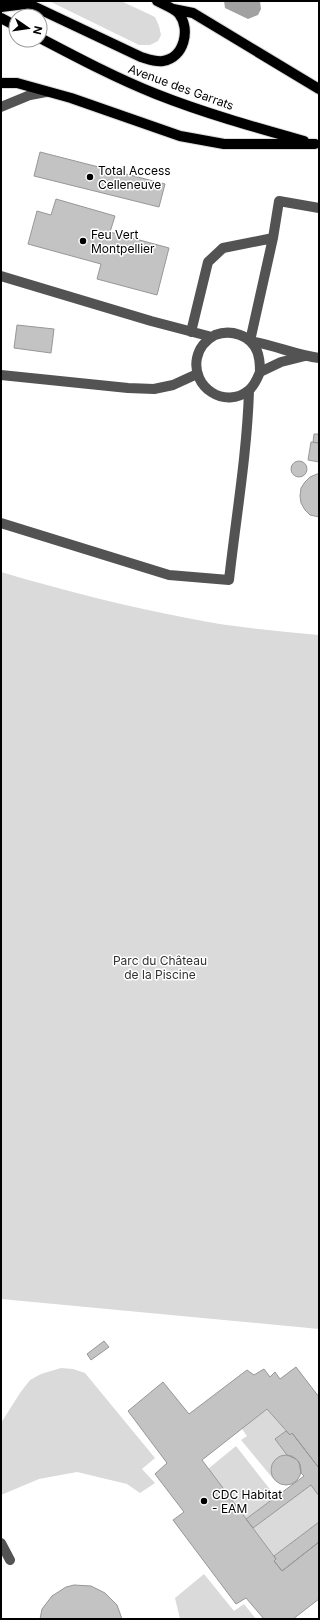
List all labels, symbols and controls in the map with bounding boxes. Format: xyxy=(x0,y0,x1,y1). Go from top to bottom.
north arrow xyxy=(8,8,48,48)
text: N xyxy=(30,25,46,36)
street label: Avenue des Garrats xyxy=(126,61,236,113)
place label: Total Access Celleneuve xyxy=(98,163,171,192)
marker: Total Access Celleneuve xyxy=(85,172,95,182)
place label: Feu Vert Montpellier xyxy=(91,227,155,256)
marker: Feu Vert Montpellier xyxy=(78,236,88,246)
park label: Parc du Château de la Piscine xyxy=(113,953,207,982)
place label: CDC Habitat - EAM xyxy=(212,1487,282,1516)
marker: CDC Habitat - EAM xyxy=(199,1496,209,1506)

